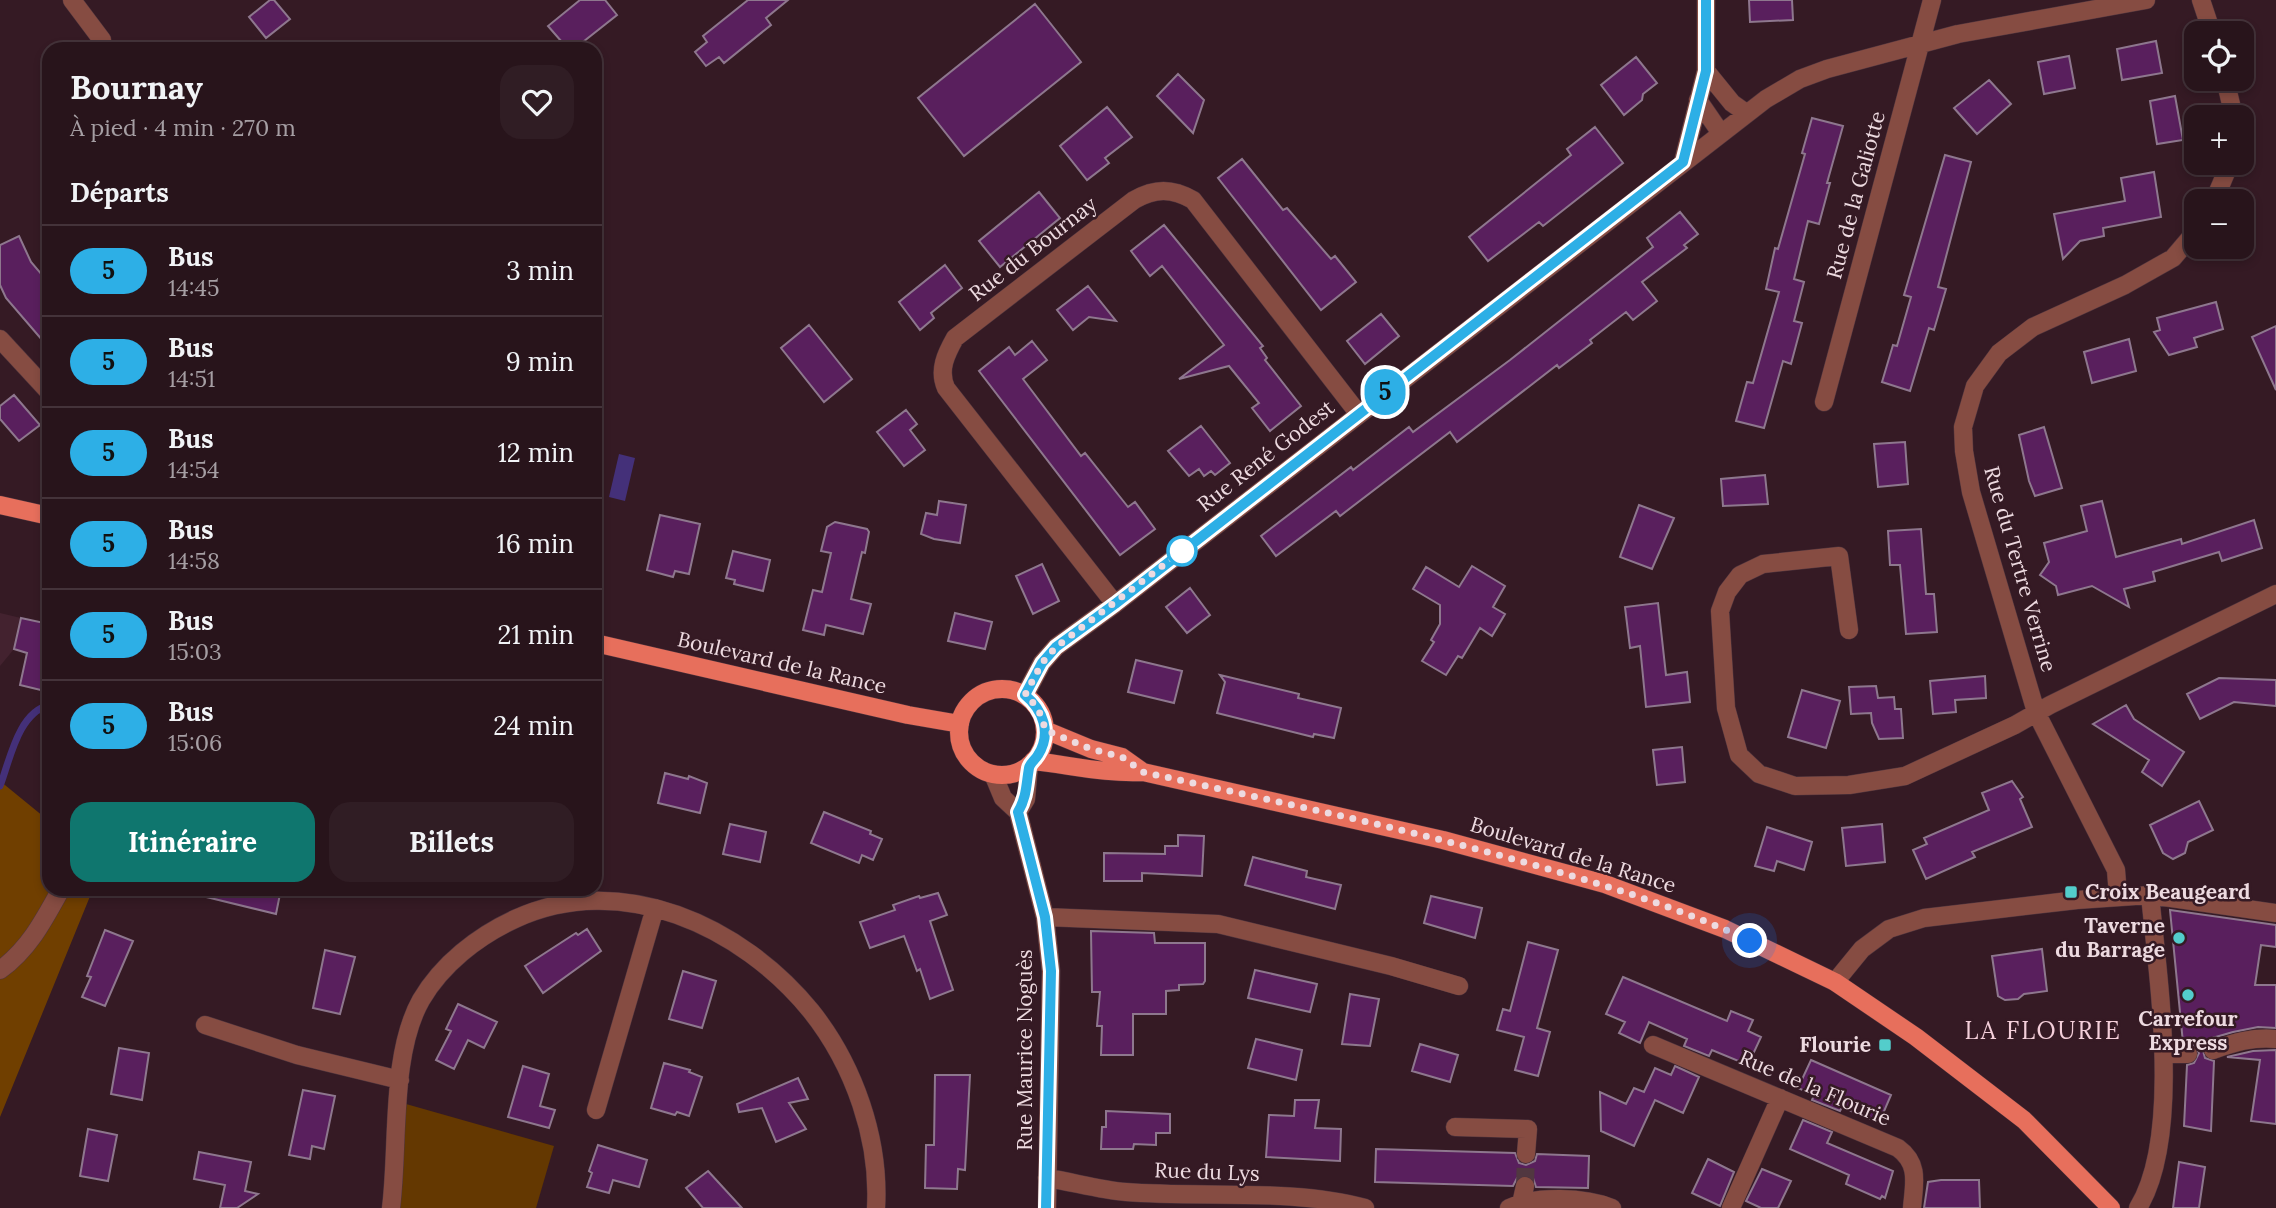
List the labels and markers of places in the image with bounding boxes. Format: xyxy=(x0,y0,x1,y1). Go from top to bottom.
unlabelled marker xyxy=(1167,536,1197,566)
place label: Croix Beaugeard xyxy=(2085,878,2251,905)
marker: Croix Beaugeard xyxy=(2063,884,2079,900)
place label: Taverne du Barrage xyxy=(2055,912,2165,963)
marker: Taverne du Barrage xyxy=(2171,930,2187,946)
marker: Carrefour Express xyxy=(2180,987,2196,1003)
place label: Carrefour Express xyxy=(2138,1005,2238,1056)
place label: Flourie xyxy=(1799,1031,1871,1058)
marker: Flourie xyxy=(1877,1037,1893,1053)

